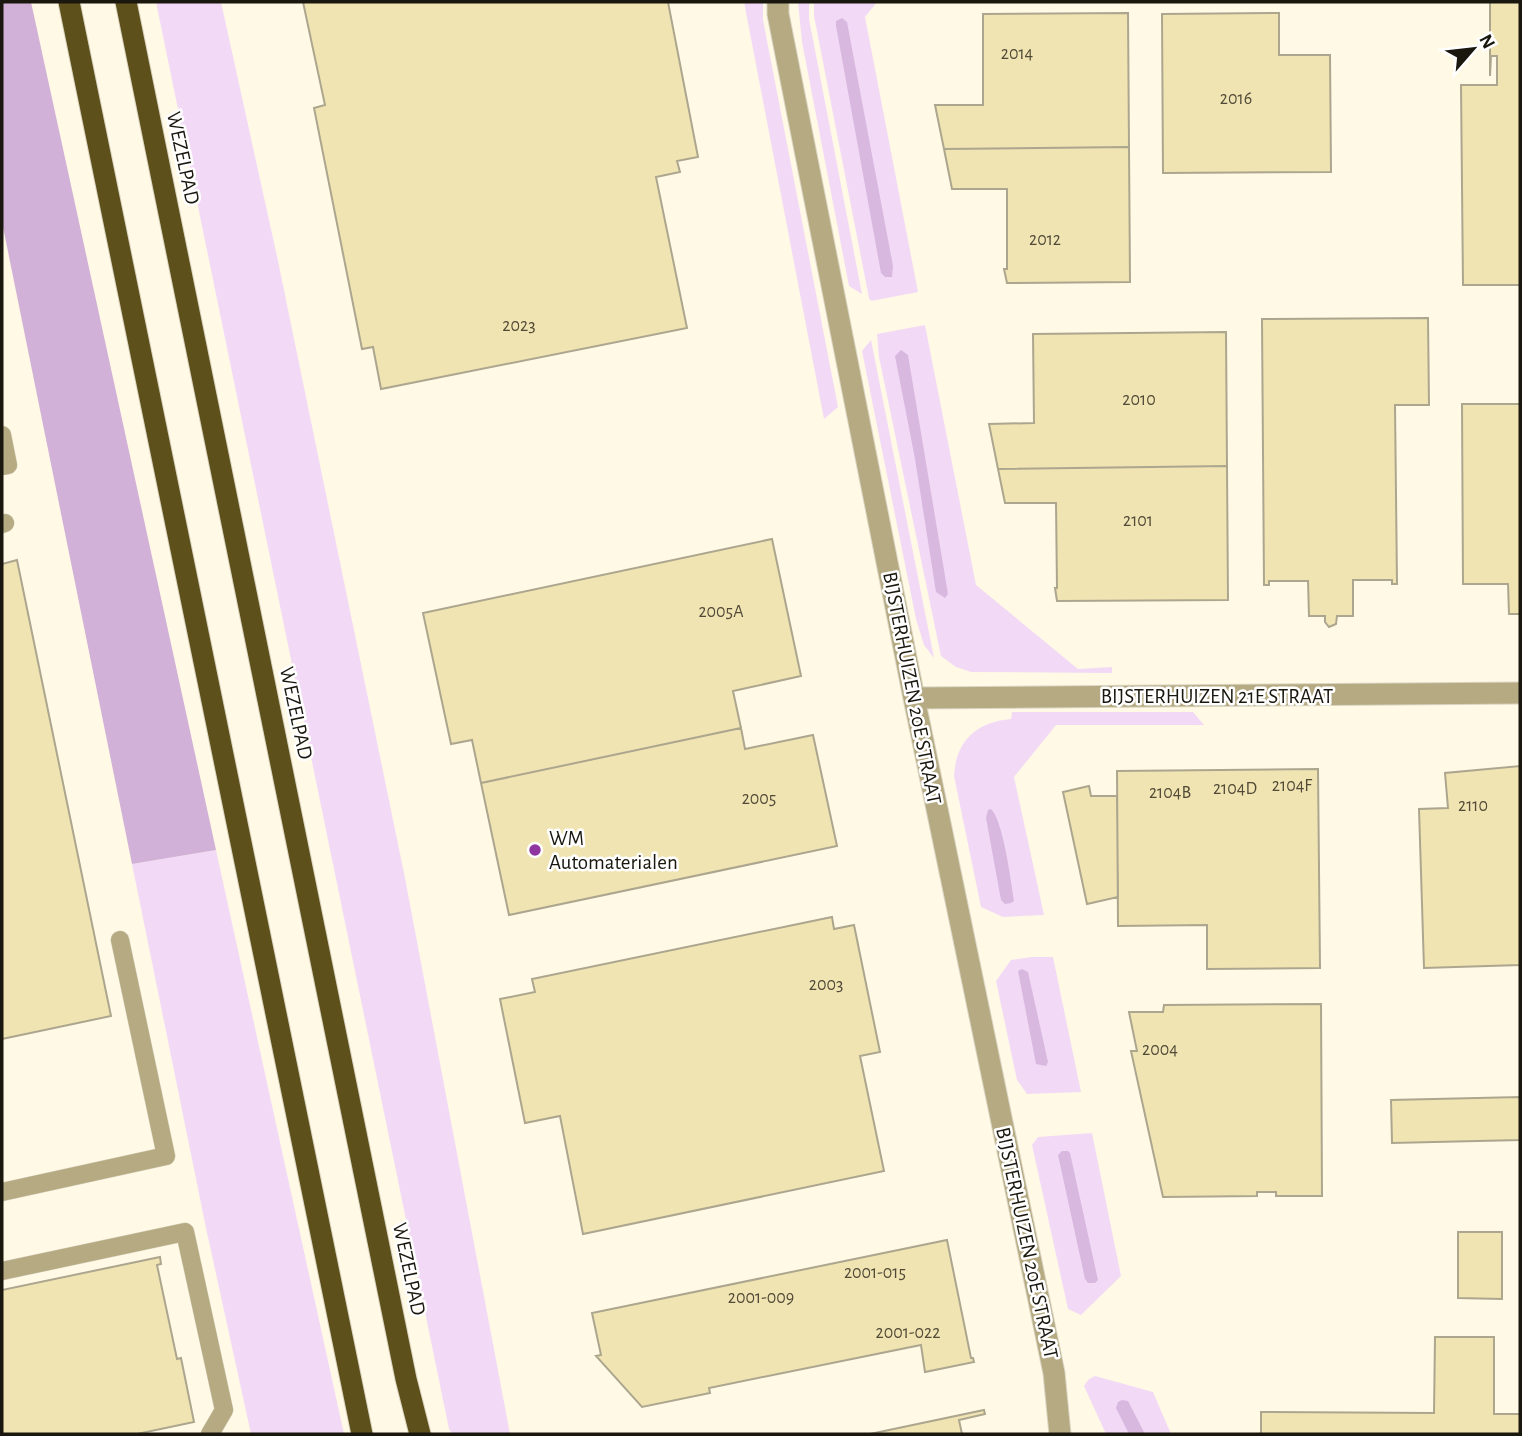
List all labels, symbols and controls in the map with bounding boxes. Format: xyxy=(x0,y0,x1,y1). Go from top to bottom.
north arrow xyxy=(1438,14,1508,84)
text: N xyxy=(1475,31,1498,52)
house number: 2014 xyxy=(1001,45,1034,63)
house number: 2016 xyxy=(1220,90,1252,108)
street label: WEZELPAD xyxy=(163,110,203,206)
house number: 2012 xyxy=(1029,231,1061,249)
house number: 2023 xyxy=(502,317,536,335)
house number: 2010 xyxy=(1122,391,1156,409)
house number: 2101 xyxy=(1123,512,1153,530)
street label: BIJSTERHUIZEN 20E STRAAT xyxy=(879,570,945,806)
house number: 2005A xyxy=(698,603,744,621)
street label: WEZELPAD xyxy=(276,665,316,761)
street label: BIJSTERHUIZEN 21E STRAAT xyxy=(1101,686,1333,707)
house number: 2104F xyxy=(1272,777,1312,795)
house number: 2104D xyxy=(1213,780,1257,798)
house number: 2104B xyxy=(1149,784,1191,802)
house number: 2005 xyxy=(742,790,776,808)
house number: 2110 xyxy=(1458,797,1488,815)
place label: WM Automaterialen xyxy=(549,828,678,873)
marker: WM Automaterialen xyxy=(527,842,543,858)
house number: 2003 xyxy=(809,976,843,994)
house number: 2004 xyxy=(1142,1041,1178,1059)
street label: BIJSTERHUIZEN 20E STRAAT xyxy=(992,1125,1062,1361)
street label: WEZELPAD xyxy=(389,1221,429,1317)
house number: 2001-015 xyxy=(844,1264,906,1282)
house number: 2001-009 xyxy=(728,1289,794,1307)
house number: 2001-022 xyxy=(876,1324,940,1342)

